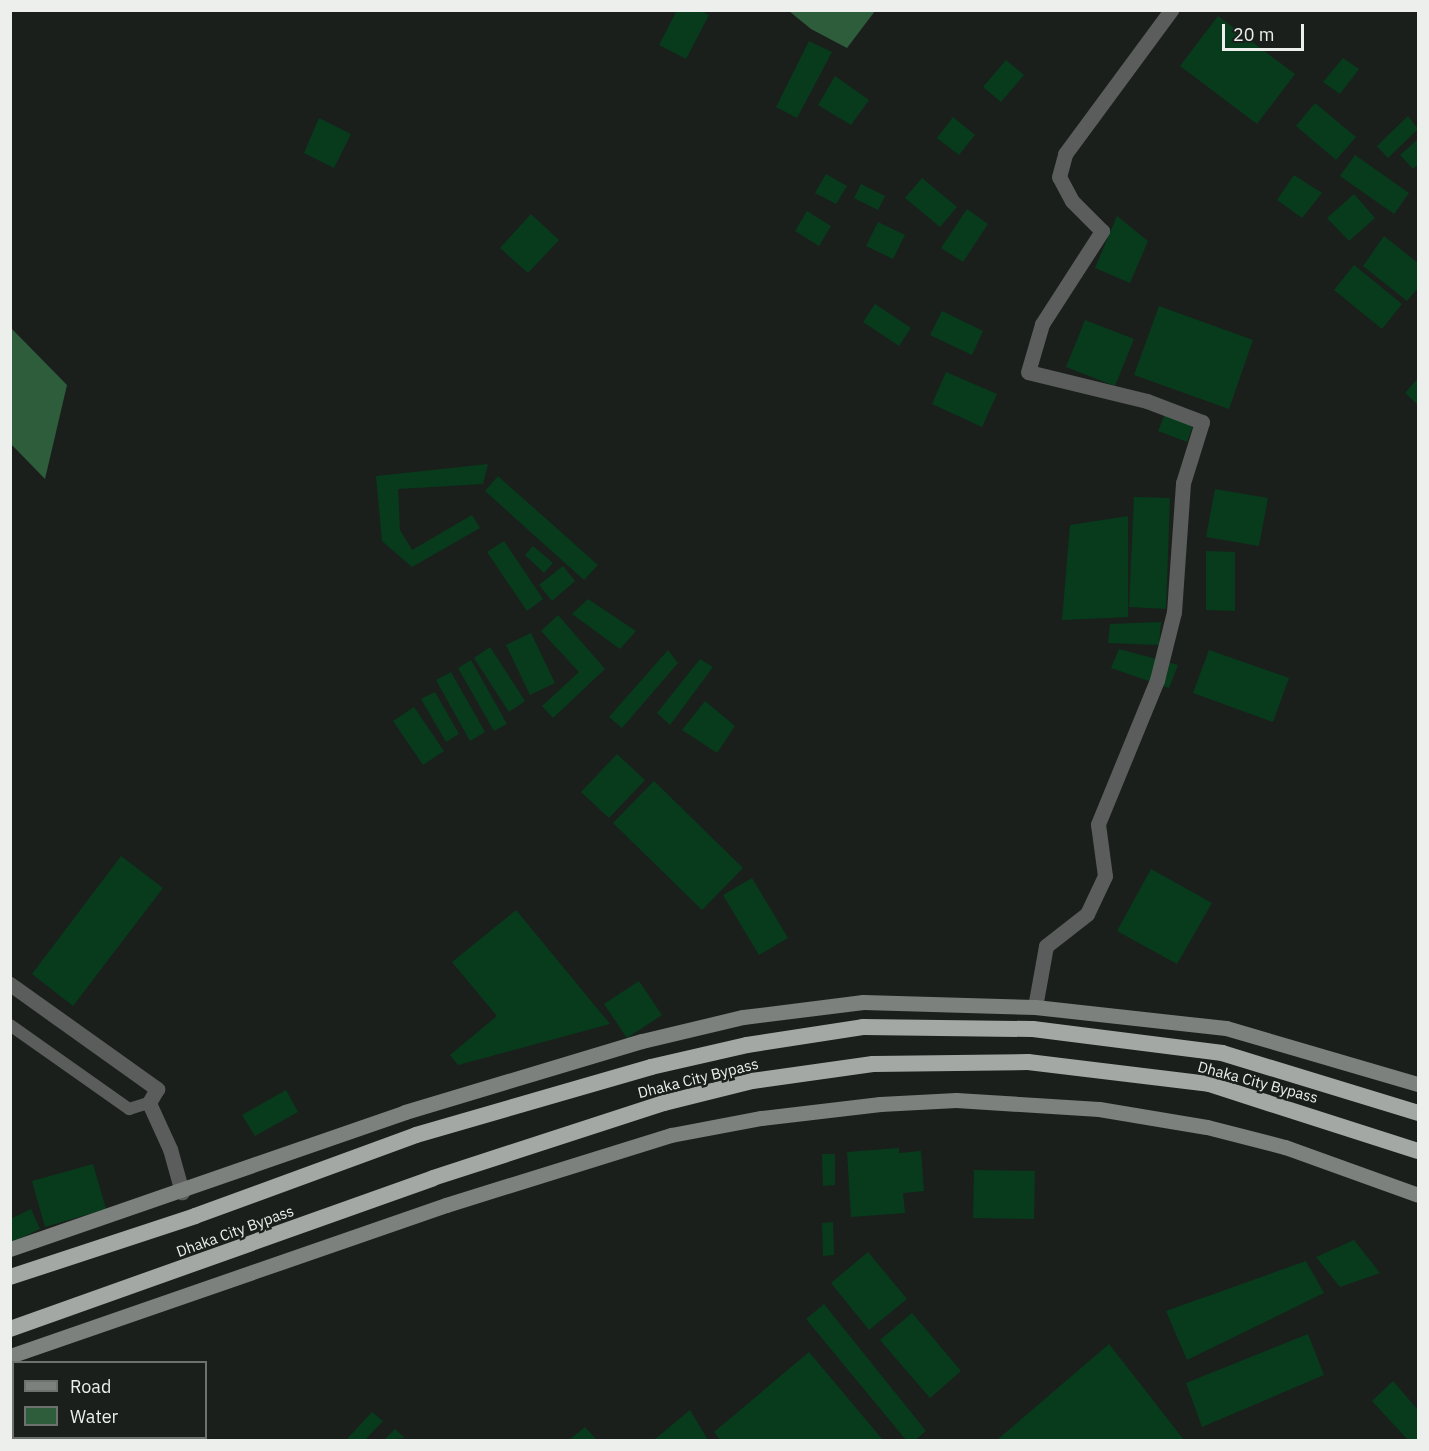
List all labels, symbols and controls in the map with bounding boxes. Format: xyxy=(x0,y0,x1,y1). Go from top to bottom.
scale bar xyxy=(1225,12,1308,50)
text: 20 m xyxy=(1233,23,1275,46)
street label: Dhaka City Bypass xyxy=(636,1054,760,1102)
street label: Dhaka City Bypass xyxy=(1196,1057,1320,1107)
street label: Dhaka City Bypass xyxy=(174,1201,296,1261)
legend xyxy=(12,1361,207,1439)
text: Road xyxy=(70,1375,111,1398)
text: Water xyxy=(70,1405,118,1428)

